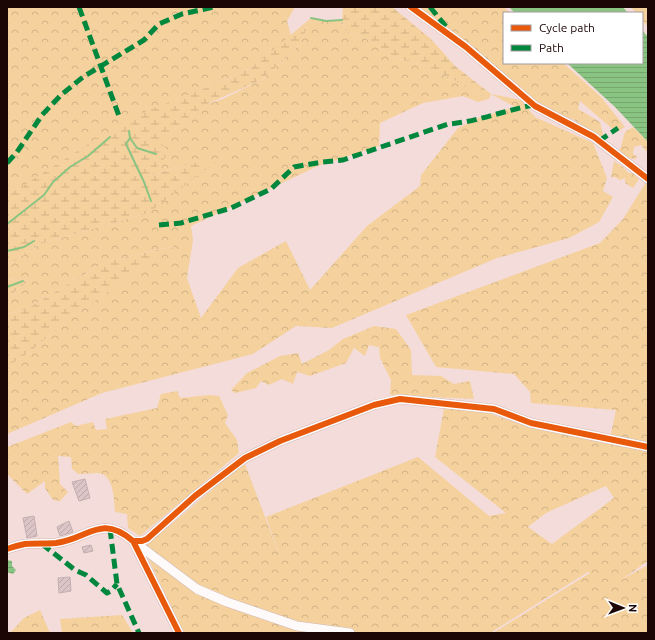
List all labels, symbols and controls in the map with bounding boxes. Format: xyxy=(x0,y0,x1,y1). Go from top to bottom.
legend xyxy=(503,12,643,64)
text: Cycle path xyxy=(539,21,595,34)
text: Path xyxy=(539,41,564,54)
north arrow xyxy=(603,588,643,628)
text: N xyxy=(627,604,639,612)

